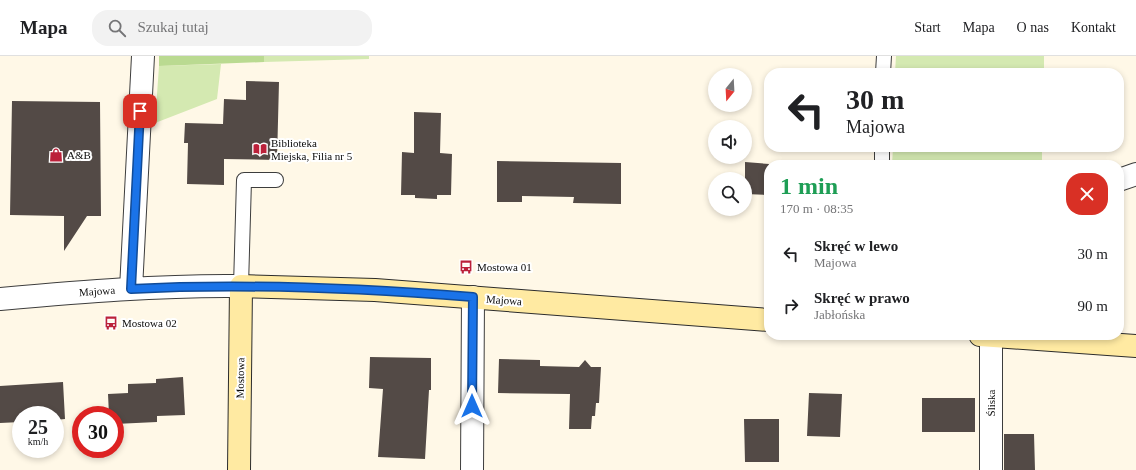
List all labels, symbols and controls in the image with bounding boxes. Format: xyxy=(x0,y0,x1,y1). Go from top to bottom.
search box xyxy=(92,10,372,46)
text: Mapa xyxy=(20,17,68,38)
icon: search xyxy=(106,17,128,39)
text: Szukaj tutaj xyxy=(138,19,209,35)
text: Start xyxy=(914,20,941,35)
text: Mapa xyxy=(963,20,995,35)
text: O nas xyxy=(1017,20,1049,35)
text: Kontakt xyxy=(1071,20,1116,35)
north arrow xyxy=(708,68,752,112)
map controls xyxy=(708,68,752,216)
icon: left xyxy=(780,84,832,136)
text: 30 m xyxy=(846,84,904,115)
pin xyxy=(123,94,157,128)
icon: arrive xyxy=(129,100,151,122)
text: Majowa xyxy=(846,117,905,137)
button: sound xyxy=(708,120,752,164)
place label: Biblioteka Miejska, Filia nr 5 xyxy=(271,137,353,162)
library icon: Biblioteka Miejska, Filia nr 5 xyxy=(252,141,268,157)
shop icon: A&B xyxy=(48,147,64,163)
place label: A&B xyxy=(67,149,91,161)
button: search xyxy=(708,172,752,216)
text: 1 min xyxy=(780,173,838,199)
button: close xyxy=(1066,173,1108,215)
text: 170 m · 08:35 xyxy=(780,201,853,216)
text: Skręć w lewo xyxy=(814,238,898,254)
icon: left xyxy=(780,243,802,265)
text: 30 m xyxy=(1078,246,1108,262)
text: Majowa xyxy=(814,255,857,270)
bus stop icon: Mostowa 01 xyxy=(458,259,474,275)
place label: Mostowa 01 xyxy=(477,261,532,273)
street label: Majowa xyxy=(79,284,116,298)
text: Skręć w prawo xyxy=(814,290,910,306)
street label: Majowa xyxy=(486,293,523,307)
icon: right xyxy=(780,295,802,317)
text: 90 m xyxy=(1078,298,1108,314)
text: Jabłońska xyxy=(814,307,865,322)
bus stop icon: Mostowa 02 xyxy=(103,315,119,331)
place label: Mostowa 02 xyxy=(122,317,177,329)
street label: Mostowa xyxy=(234,357,246,399)
position arrow xyxy=(451,385,493,427)
street label: Śliska xyxy=(985,389,997,416)
speed limit sign: 30 xyxy=(72,406,124,458)
text: 25 xyxy=(28,416,48,438)
text: km/h xyxy=(28,436,48,447)

